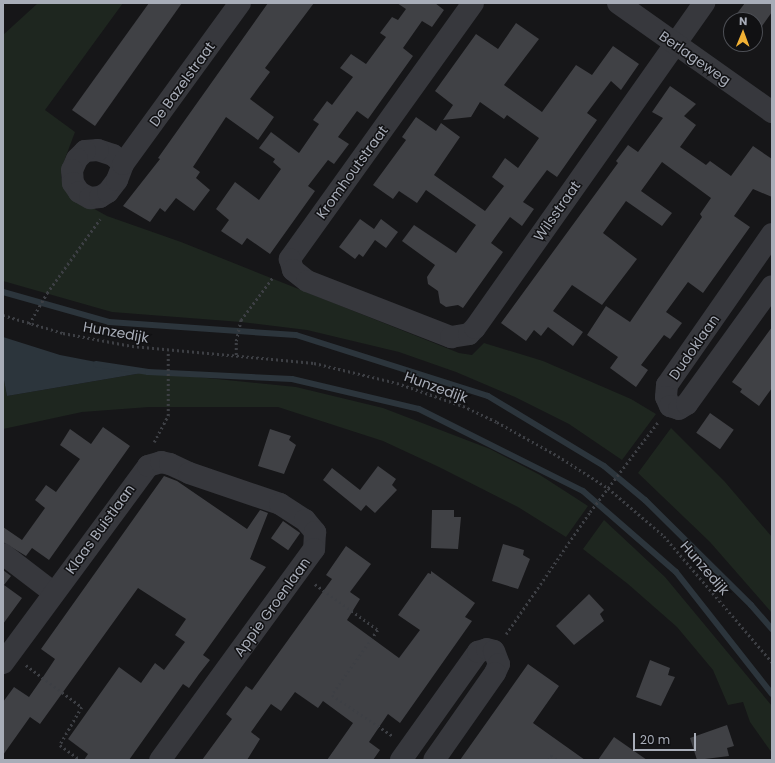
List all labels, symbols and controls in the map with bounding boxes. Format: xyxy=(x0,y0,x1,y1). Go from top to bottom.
north arrow xyxy=(723,12,763,52)
text: N xyxy=(739,13,747,29)
street label: Berlageweg xyxy=(656,27,734,89)
street label: De Bazelstraat xyxy=(146,38,218,130)
street label: Kromhoutstraat xyxy=(313,122,391,222)
street label: Wilsstraat xyxy=(530,178,584,244)
street label: Dudoklaan xyxy=(665,311,723,383)
street label: Hunzedijk xyxy=(82,318,150,346)
street label: Hunzedijk xyxy=(402,368,470,406)
street label: Klaas Buistlaan xyxy=(62,481,138,577)
street label: Hunzedijk xyxy=(677,537,733,599)
street label: Appie Groenlaan xyxy=(230,554,314,660)
scale bar xyxy=(635,725,698,751)
text: 20 m xyxy=(640,731,670,748)

